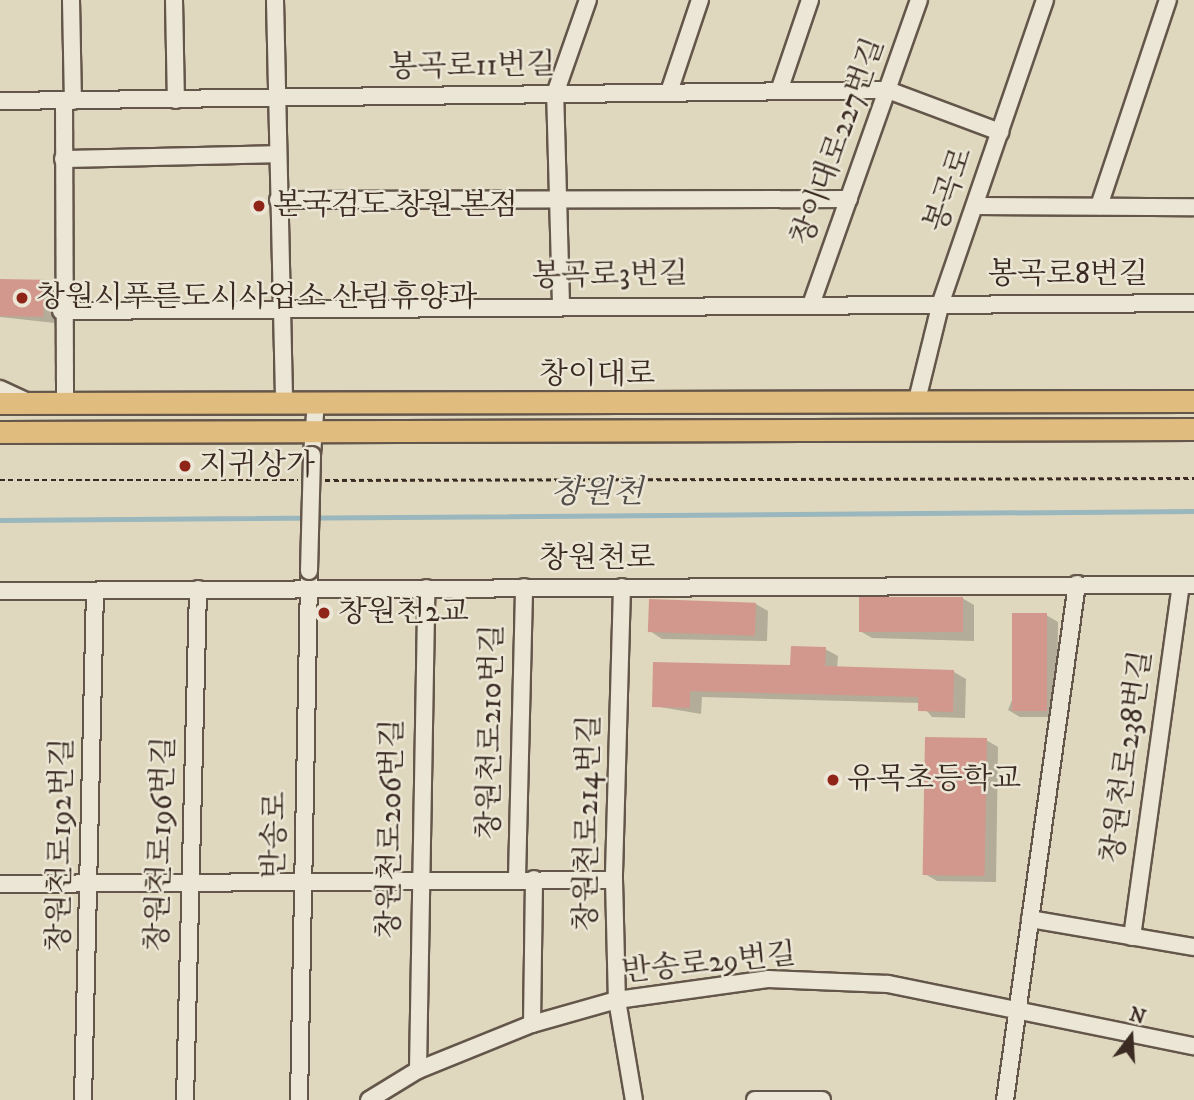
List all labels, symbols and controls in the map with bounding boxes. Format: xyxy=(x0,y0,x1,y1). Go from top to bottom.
street label: 창이대로227번길 xyxy=(785,33,893,251)
street label: 봉곡로11번길 xyxy=(388,48,556,86)
street label: 봉곡로 xyxy=(919,143,981,237)
place label: 본국검도 창원 본점 xyxy=(273,188,518,224)
marker: 본국검도 창원 본점 xyxy=(251,198,267,214)
street label: 봉곡로3번길 xyxy=(532,257,688,295)
street label: 봉곡로8번길 xyxy=(988,257,1148,293)
place label: 창원시푸른도시사업소 산림휴양과 xyxy=(36,280,477,316)
marker: 창원시푸른도시사업소 산림휴양과 xyxy=(14,290,30,306)
street label: 창이대로 xyxy=(539,357,655,393)
place label: 지귀상가 xyxy=(199,448,315,484)
marker: 지귀상가 xyxy=(177,458,193,474)
water label: 창원천 xyxy=(551,474,643,512)
street label: 창원천로 xyxy=(539,541,655,577)
place label: 창원천2교 xyxy=(338,595,469,631)
marker: 창원천2교 xyxy=(316,605,332,621)
street label: 창원천로210번길 xyxy=(472,624,512,840)
street label: 창원천로238번길 xyxy=(1095,648,1161,866)
street label: 창원천로214번길 xyxy=(569,714,609,932)
street label: 창원천로206번길 xyxy=(372,719,412,939)
street label: 창원천로196번길 xyxy=(140,736,184,952)
street label: 창원천로192번길 xyxy=(42,737,82,953)
place label: 유목초등학교 xyxy=(847,762,1021,798)
marker: 유목초등학교 xyxy=(825,772,841,788)
street label: 반송로 xyxy=(257,791,295,879)
street label: 반송로29번길 xyxy=(620,937,798,991)
north arrow xyxy=(1096,1002,1166,1072)
text: N xyxy=(1126,1003,1148,1030)

